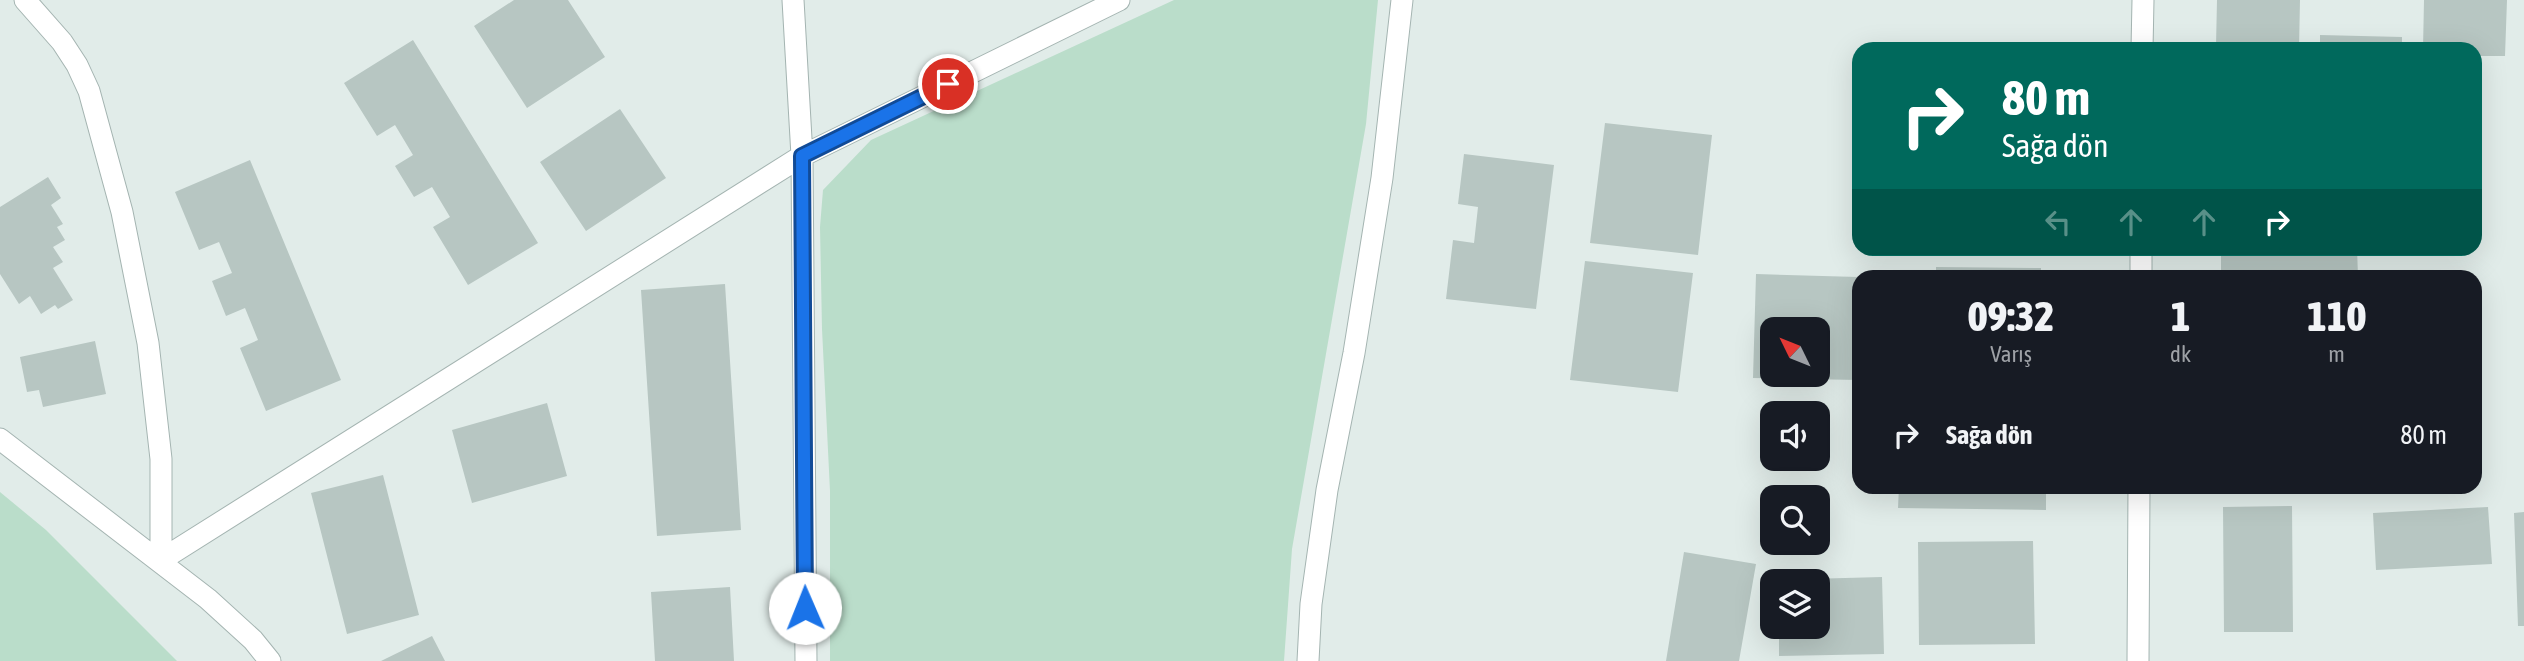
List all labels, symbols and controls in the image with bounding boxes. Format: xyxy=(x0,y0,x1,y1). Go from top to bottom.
pin xyxy=(918,54,978,114)
icon: arrive xyxy=(929,65,967,103)
text: 80 m xyxy=(2002,69,2090,125)
icon: right xyxy=(1887,70,1978,161)
text: Sağa dön xyxy=(2002,127,2108,164)
icon: left xyxy=(2039,203,2077,241)
icon: ahead xyxy=(2112,203,2150,241)
icon: ahead xyxy=(2185,203,2223,241)
icon: right xyxy=(2258,203,2296,241)
text: 09:32 xyxy=(1968,292,2054,340)
text: 1 xyxy=(2171,292,2190,340)
text: 110 xyxy=(2307,292,2366,340)
north arrow xyxy=(1760,317,1830,387)
map controls xyxy=(1760,317,1830,639)
text: Varış xyxy=(1990,341,2032,367)
text: dk xyxy=(2170,341,2191,367)
text: m xyxy=(2328,341,2345,367)
button: sound xyxy=(1760,401,1830,471)
icon: right xyxy=(1887,416,1925,454)
text: Sağa dön xyxy=(1946,420,2032,450)
text: 80 m xyxy=(2400,420,2447,450)
button: search xyxy=(1760,485,1830,555)
button: layers xyxy=(1760,569,1830,639)
position arrow xyxy=(768,571,842,645)

